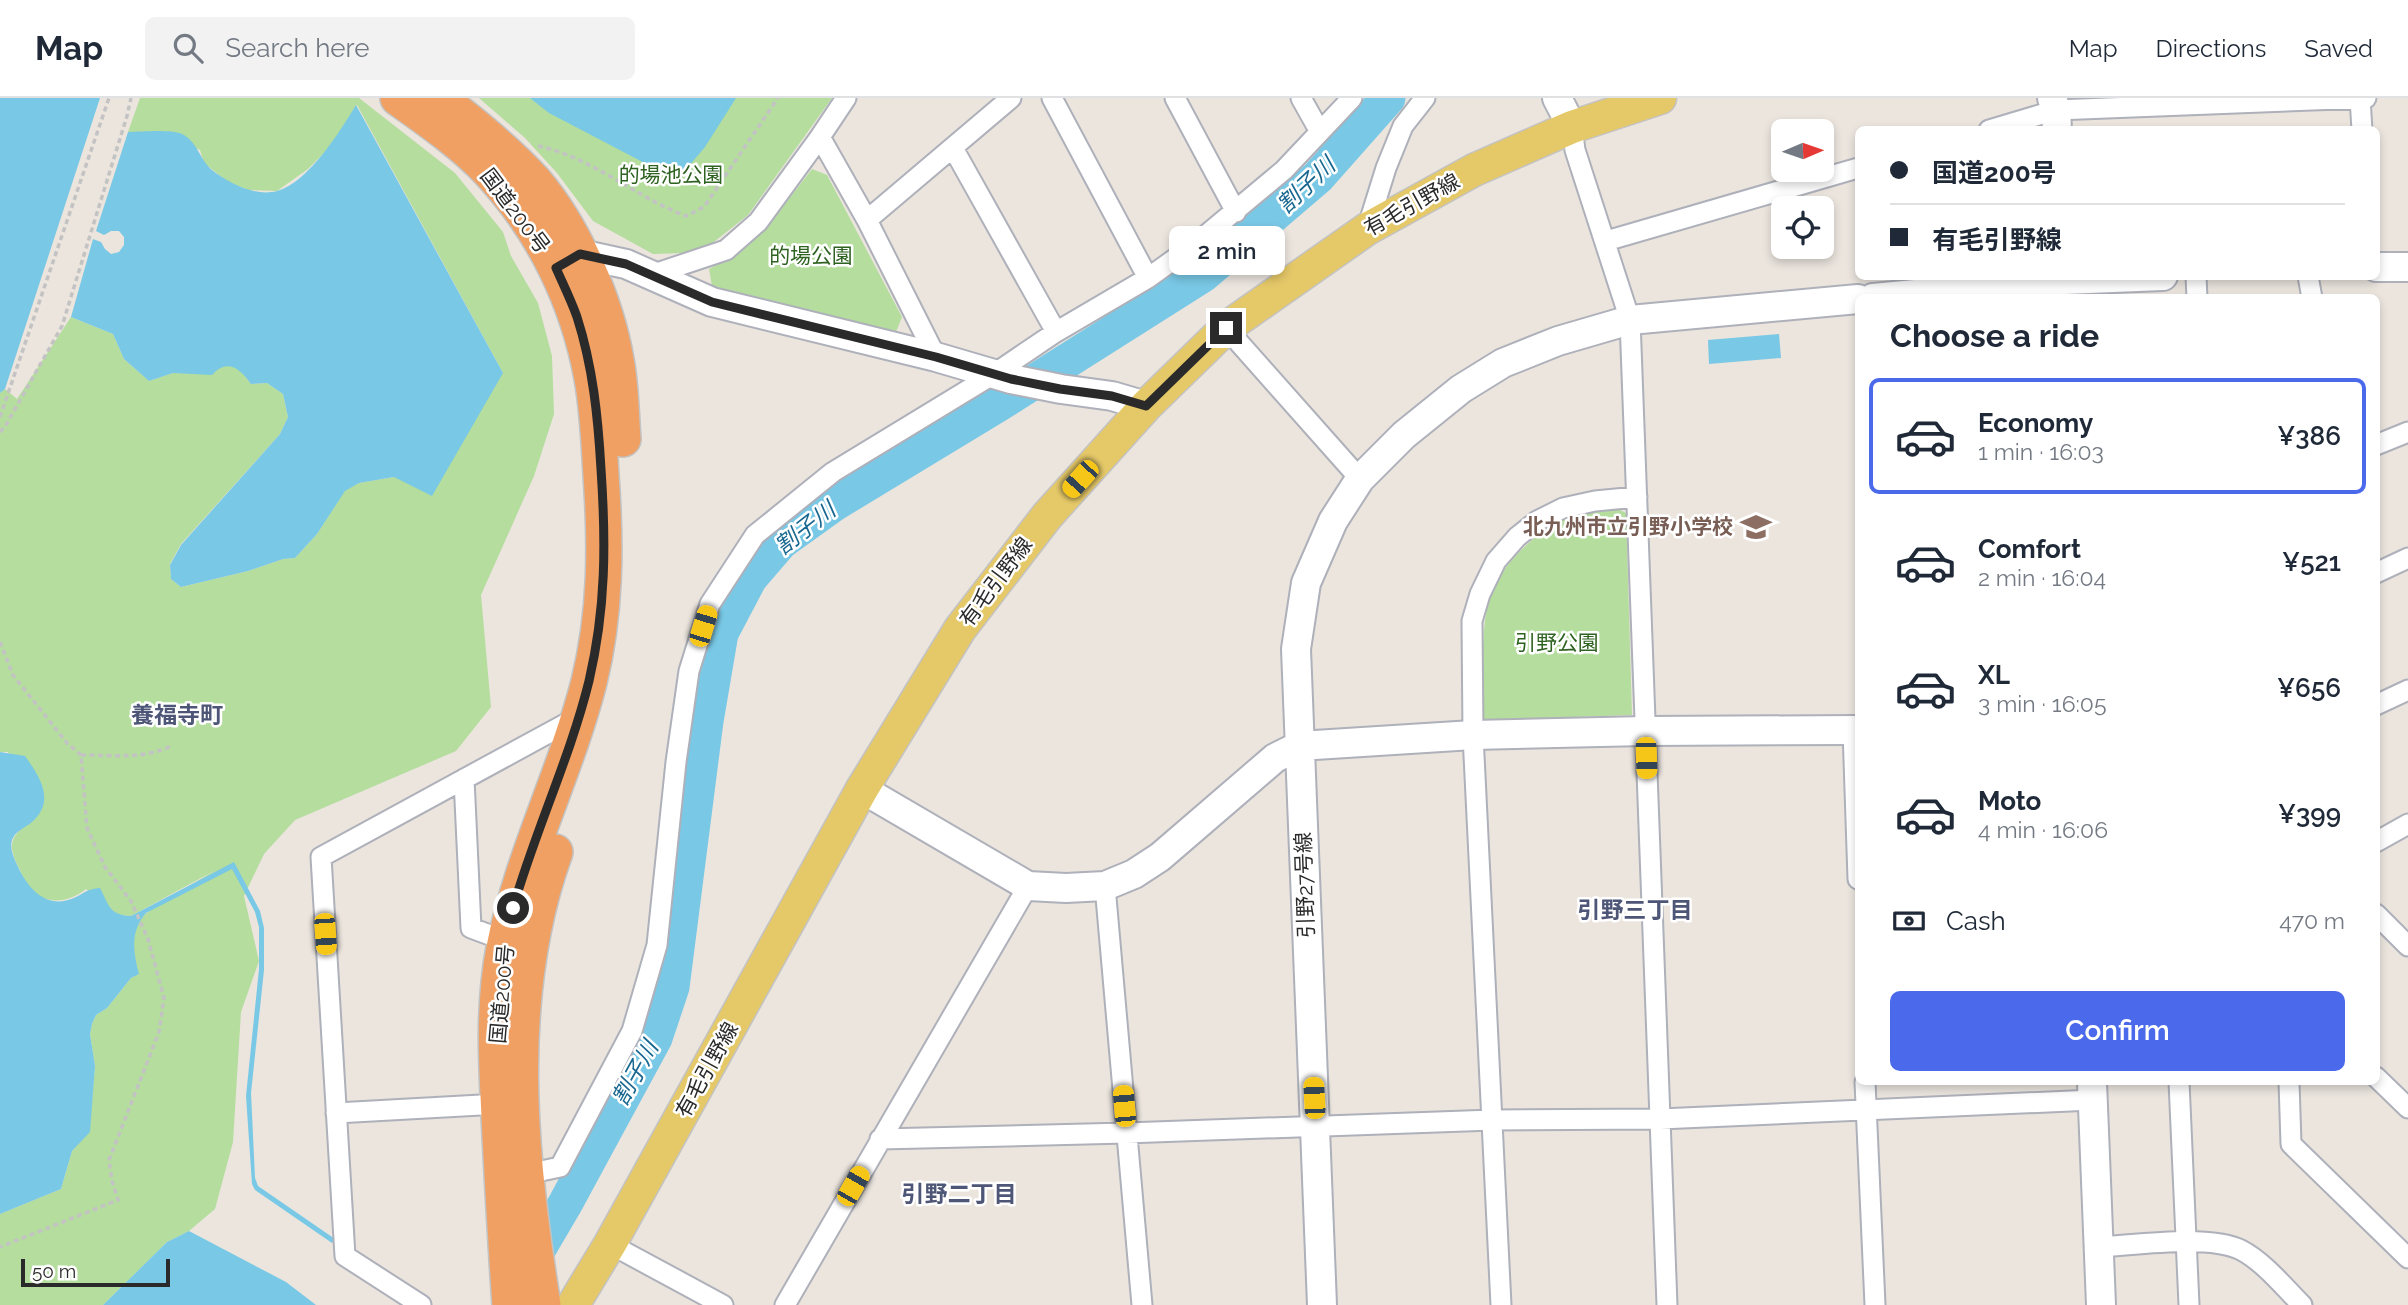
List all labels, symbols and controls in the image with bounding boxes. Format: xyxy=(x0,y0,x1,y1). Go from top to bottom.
search box xyxy=(145,17,635,80)
text: Map xyxy=(35,29,103,68)
icon: search xyxy=(169,29,207,67)
text: Search here xyxy=(225,33,370,63)
text: Map xyxy=(2069,34,2118,63)
text: Directions xyxy=(2156,34,2266,63)
text: Saved xyxy=(2304,34,2373,63)
north arrow xyxy=(1771,119,1834,182)
map controls xyxy=(1771,119,1834,259)
water label: 割子川 xyxy=(1271,149,1342,218)
text: 国道200号 xyxy=(1932,158,2057,188)
park label: 的場池公園 xyxy=(619,162,724,187)
street label: 国道200号 xyxy=(475,163,555,258)
street label: 有毛引野線 xyxy=(1360,168,1464,241)
button: locate xyxy=(1771,196,1834,259)
text: 有毛引野線 xyxy=(1932,225,2062,255)
callout: 2 min xyxy=(1168,226,1284,275)
text: 2 min xyxy=(1198,237,1256,264)
park label: 的場公園 xyxy=(769,243,853,268)
route end xyxy=(1210,312,1242,344)
text: Choose a ride xyxy=(1890,317,2099,354)
icon: car xyxy=(1894,405,1957,468)
text: Economy xyxy=(1978,408,2093,438)
text: ¥386 xyxy=(2277,421,2341,451)
text: 1 min · 16:03 xyxy=(1978,438,2104,465)
car xyxy=(1059,456,1102,502)
water label: 割子川 xyxy=(769,494,843,559)
school or university icon: 北九州市立引野小学校 xyxy=(1739,510,1773,544)
place label: 北九州市立引野小学校 xyxy=(1523,514,1733,539)
icon: car xyxy=(1894,531,1957,594)
street label: 有毛引野線 xyxy=(954,532,1037,631)
text: Comfort xyxy=(1978,534,2081,564)
text: ¥521 xyxy=(2282,547,2341,577)
text: 2 min · 16:04 xyxy=(1978,564,2106,591)
car xyxy=(687,603,720,649)
park label: 引野公園 xyxy=(1515,630,1599,655)
icon: car xyxy=(1894,657,1957,720)
text: XL xyxy=(1978,660,2010,690)
text: ¥656 xyxy=(2277,673,2341,703)
text: 3 min · 16:05 xyxy=(1978,690,2106,717)
district label: 養福寺町 xyxy=(131,701,223,728)
car xyxy=(1635,737,1658,779)
icon: car xyxy=(1894,783,1957,846)
text: Moto xyxy=(1978,786,2041,816)
text: ¥399 xyxy=(2278,799,2341,829)
text: 4 min · 16:06 xyxy=(1978,816,2108,843)
street label: 引野27号線 xyxy=(1290,832,1319,939)
route start xyxy=(497,892,529,924)
district label: 引野三丁目 xyxy=(1578,896,1693,923)
icon: cash xyxy=(1890,902,1928,940)
text: Cash xyxy=(1946,906,2006,936)
text: 470 m xyxy=(2279,907,2345,934)
car xyxy=(314,912,337,956)
street label: 国道200号 xyxy=(485,943,518,1045)
button: Confirm xyxy=(1890,991,2345,1071)
street label: 有毛引野線 xyxy=(670,1018,743,1122)
water label: 割子川 xyxy=(606,1033,665,1109)
car xyxy=(1303,1076,1326,1120)
car xyxy=(1112,1084,1137,1128)
car xyxy=(834,1163,873,1209)
district label: 引野二丁目 xyxy=(902,1180,1017,1207)
scale bar xyxy=(21,1256,170,1288)
text: 50 m xyxy=(32,1260,76,1282)

